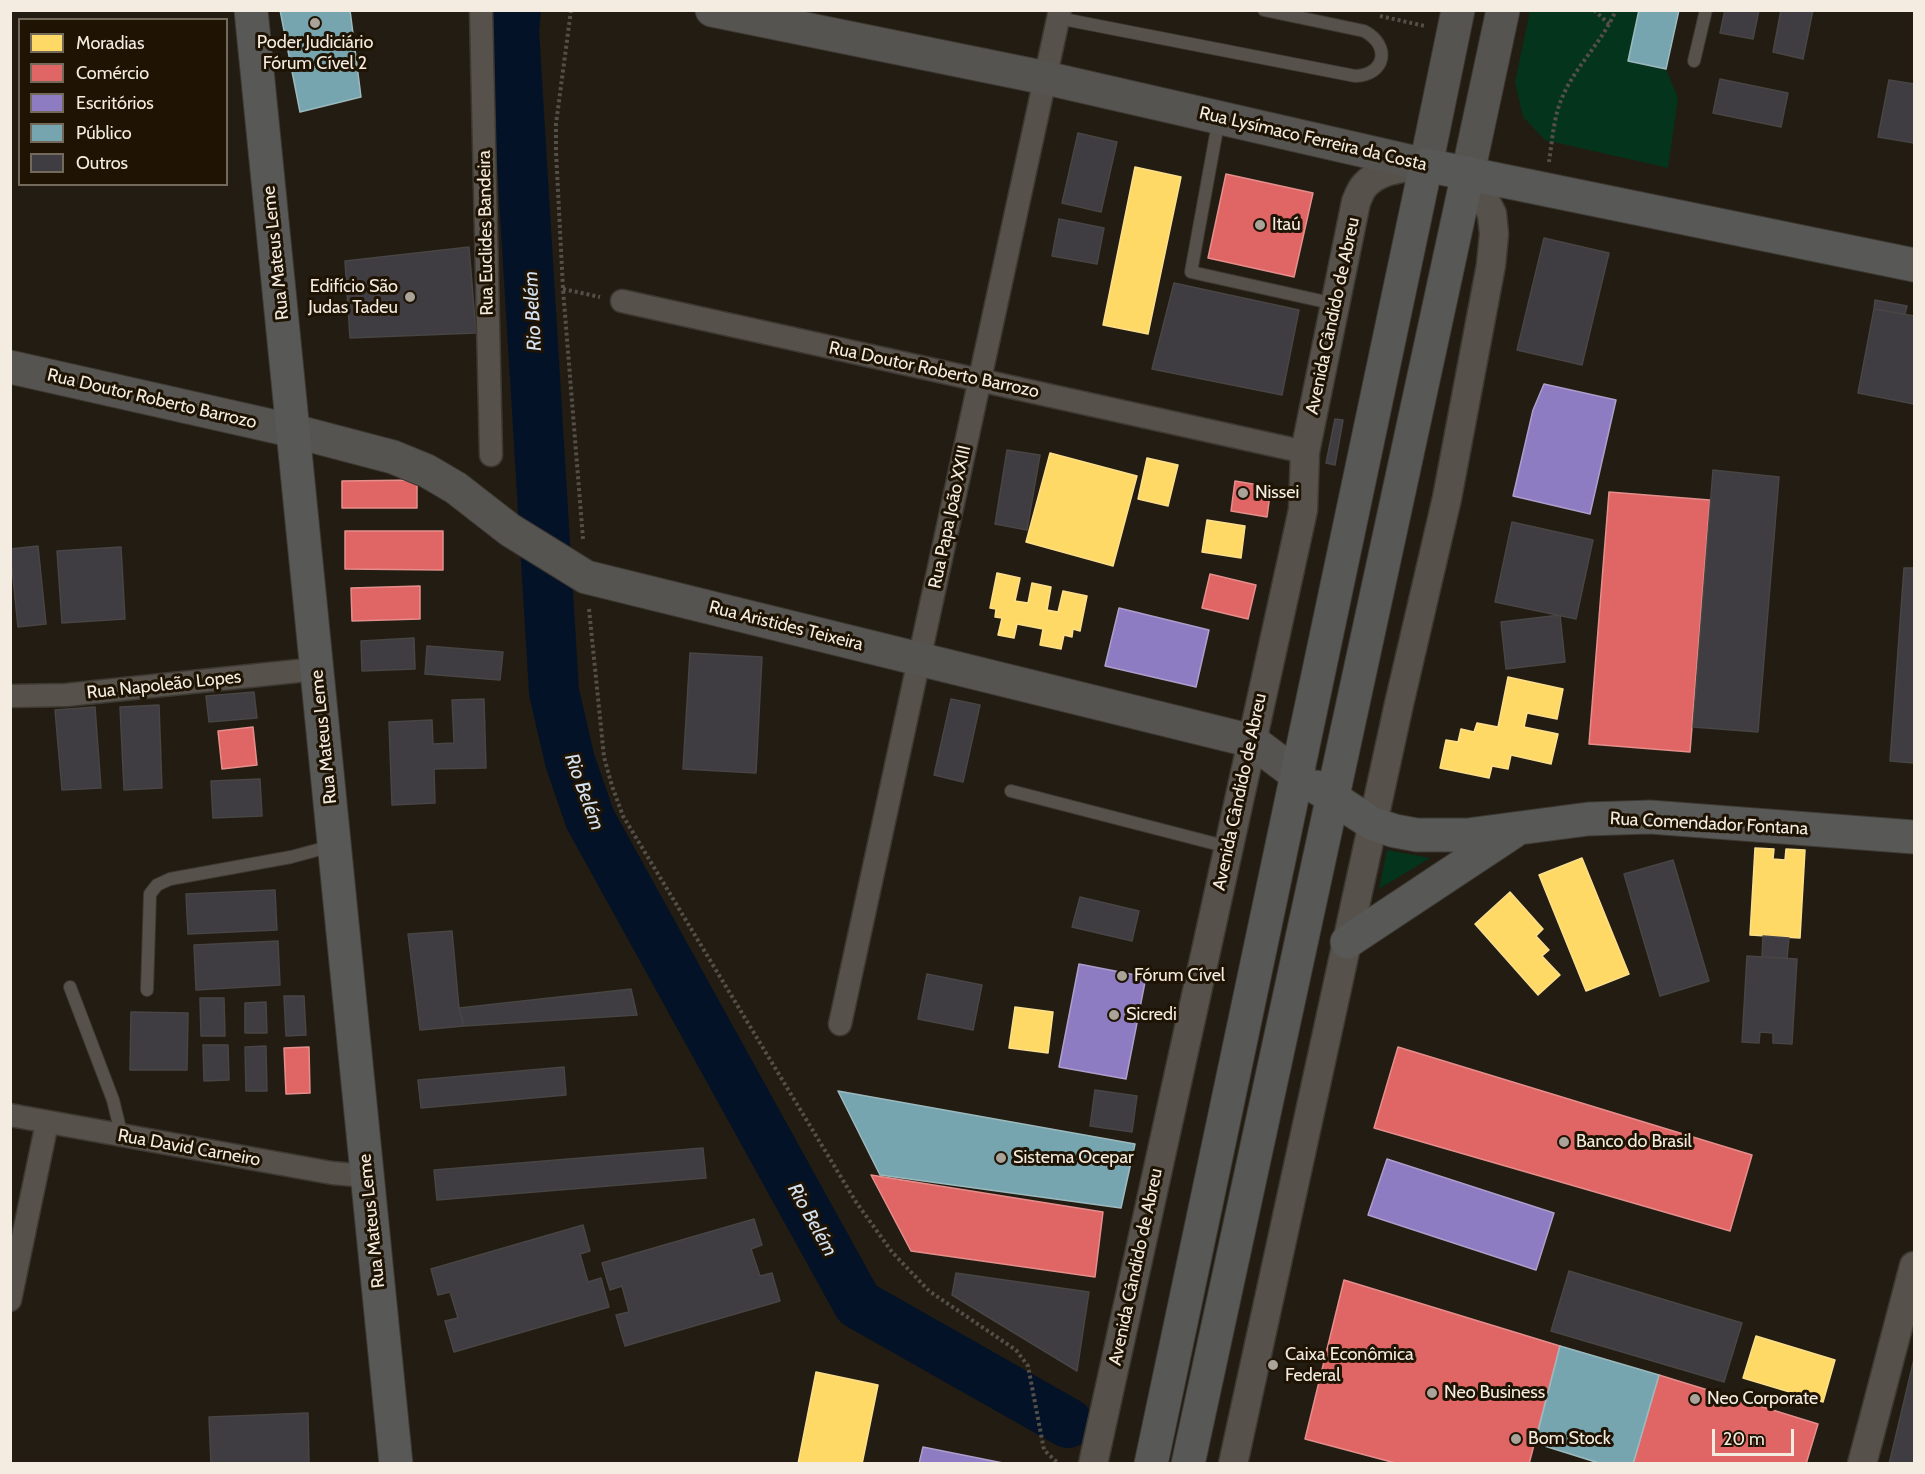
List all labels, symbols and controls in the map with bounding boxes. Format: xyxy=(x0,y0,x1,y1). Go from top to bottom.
marker: Poder Judiciário Fórum Cível 2 xyxy=(308,16,322,30)
legend xyxy=(18,18,228,186)
text: Moradias xyxy=(76,32,144,54)
place label: Poder Judiciário Fórum Cível 2 xyxy=(257,32,373,74)
text: Comércio xyxy=(76,62,149,84)
text: Escritórios xyxy=(76,92,154,114)
street label: Rua Lysímaco Ferreira da Costa xyxy=(1197,102,1429,176)
text: Público xyxy=(76,122,132,144)
street label: Rua Euclides Bandeira xyxy=(474,150,498,316)
text: Outros xyxy=(76,152,128,174)
street label: Rua Mateus Leme xyxy=(258,185,294,321)
place label: Itaú xyxy=(1272,214,1301,236)
street label: Avenida Cândido de Abreu xyxy=(1302,216,1364,416)
marker: Itaú xyxy=(1253,218,1267,232)
water label: Rio Belém xyxy=(519,270,547,352)
place label: Edifício São Judas Tadeu xyxy=(308,276,398,318)
marker: Edifício São Judas Tadeu xyxy=(403,290,417,304)
street label: Rua Doutor Roberto Barrozo xyxy=(827,337,1041,403)
street label: Rua Doutor Roberto Barrozo xyxy=(45,364,259,434)
street label: Rua Papa João XXIII xyxy=(924,443,976,591)
place label: Nissei xyxy=(1255,482,1299,504)
marker: Nissei xyxy=(1236,486,1250,500)
street label: Rua Aristides Teixeira xyxy=(707,596,865,656)
street label: Rua Napoleão Lopes xyxy=(86,666,242,704)
street label: Rua Mateus Leme xyxy=(306,669,342,805)
street label: Avenida Cândido de Abreu xyxy=(1209,692,1271,892)
water label: Rio Belém xyxy=(559,750,609,834)
street label: Rua Comendador Fontana xyxy=(1609,808,1809,840)
place label: Fórum Cível xyxy=(1134,965,1225,987)
marker: Fórum Cível xyxy=(1115,969,1129,983)
place label: Sicredi xyxy=(1126,1004,1177,1026)
marker: Sicredi xyxy=(1107,1008,1121,1022)
street label: Rua David Carneiro xyxy=(116,1125,262,1171)
place label: Banco do Brasil xyxy=(1576,1131,1692,1153)
marker: Banco do Brasil xyxy=(1557,1135,1571,1149)
place label: Sistema Ocepar xyxy=(1013,1147,1134,1169)
marker: Sistema Ocepar xyxy=(994,1151,1008,1165)
street label: Rua Mateus Leme xyxy=(354,1153,390,1289)
street label: Avenida Cândido de Abreu xyxy=(1105,1167,1167,1367)
water label: Rio Belém xyxy=(782,1179,842,1261)
place label: Caixa Econômica Federal xyxy=(1285,1344,1414,1386)
marker: Caixa Econômica Federal xyxy=(1266,1358,1280,1372)
place label: Neo Business xyxy=(1444,1382,1545,1404)
marker: Neo Business xyxy=(1425,1386,1439,1400)
place label: Neo Corporate xyxy=(1707,1388,1818,1410)
marker: Neo Corporate xyxy=(1688,1392,1702,1406)
scale bar xyxy=(1715,1417,1798,1455)
place label: Bom Stock xyxy=(1528,1428,1611,1450)
text: 20 m xyxy=(1723,1428,1765,1450)
marker: Bom Stock xyxy=(1509,1432,1523,1446)

